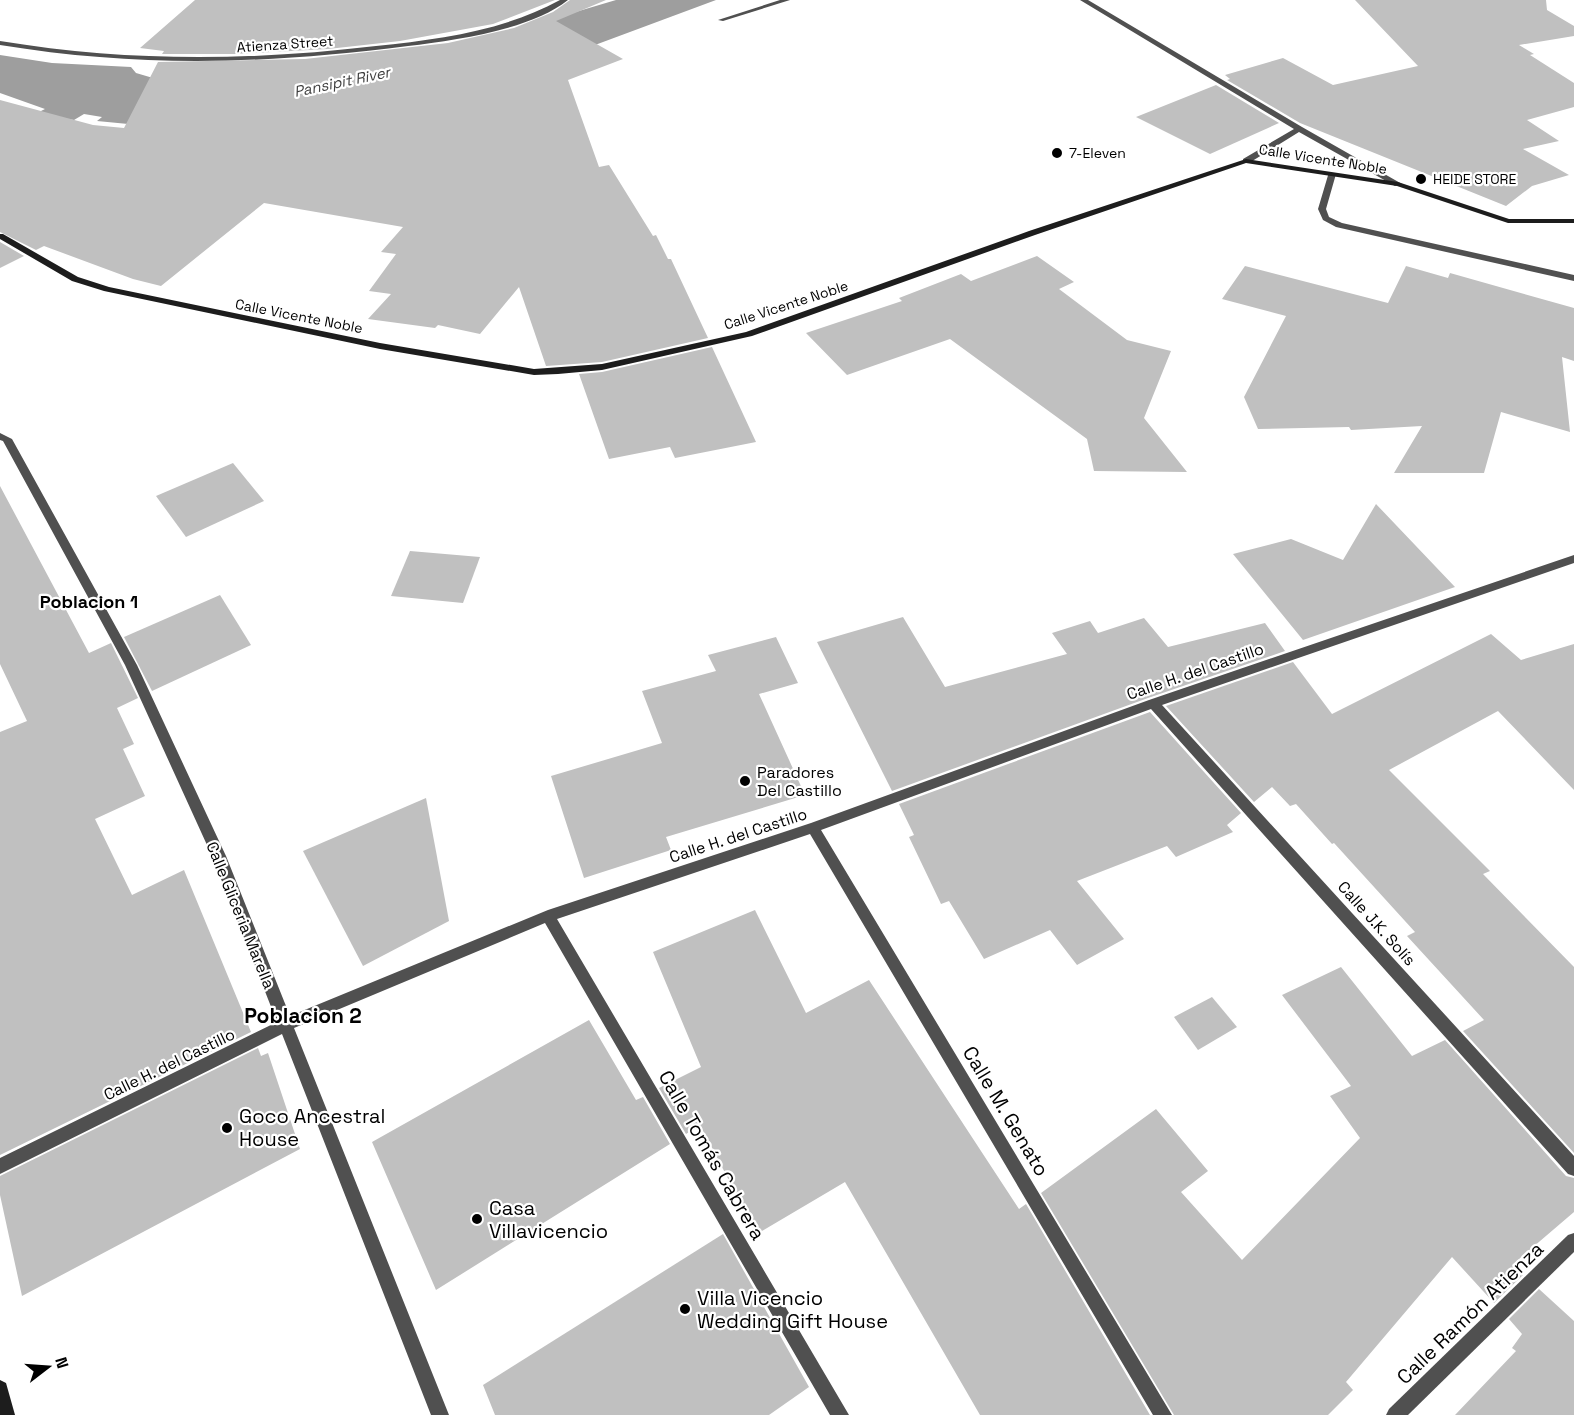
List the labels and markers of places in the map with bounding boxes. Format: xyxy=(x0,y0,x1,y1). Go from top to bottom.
place label: 7-Eleven xyxy=(1069,144,1126,162)
marker: 7-Eleven xyxy=(1050,146,1064,160)
place label: HEIDE STORE xyxy=(1433,170,1516,188)
marker: HEIDE STORE xyxy=(1414,172,1428,186)
place label: Paradores Del Castillo xyxy=(757,762,842,801)
marker: Paradores Del Castillo xyxy=(738,774,752,788)
place label: Goco Ancestral House xyxy=(239,1103,386,1152)
marker: Goco Ancestral House xyxy=(220,1121,234,1135)
place label: Casa Villavicencio xyxy=(489,1195,608,1244)
marker: Casa Villavicencio xyxy=(470,1212,484,1226)
place label: Villa Vicencio Wedding Gift House xyxy=(697,1285,888,1334)
marker: Villa Vicencio Wedding Gift House xyxy=(678,1302,692,1316)

